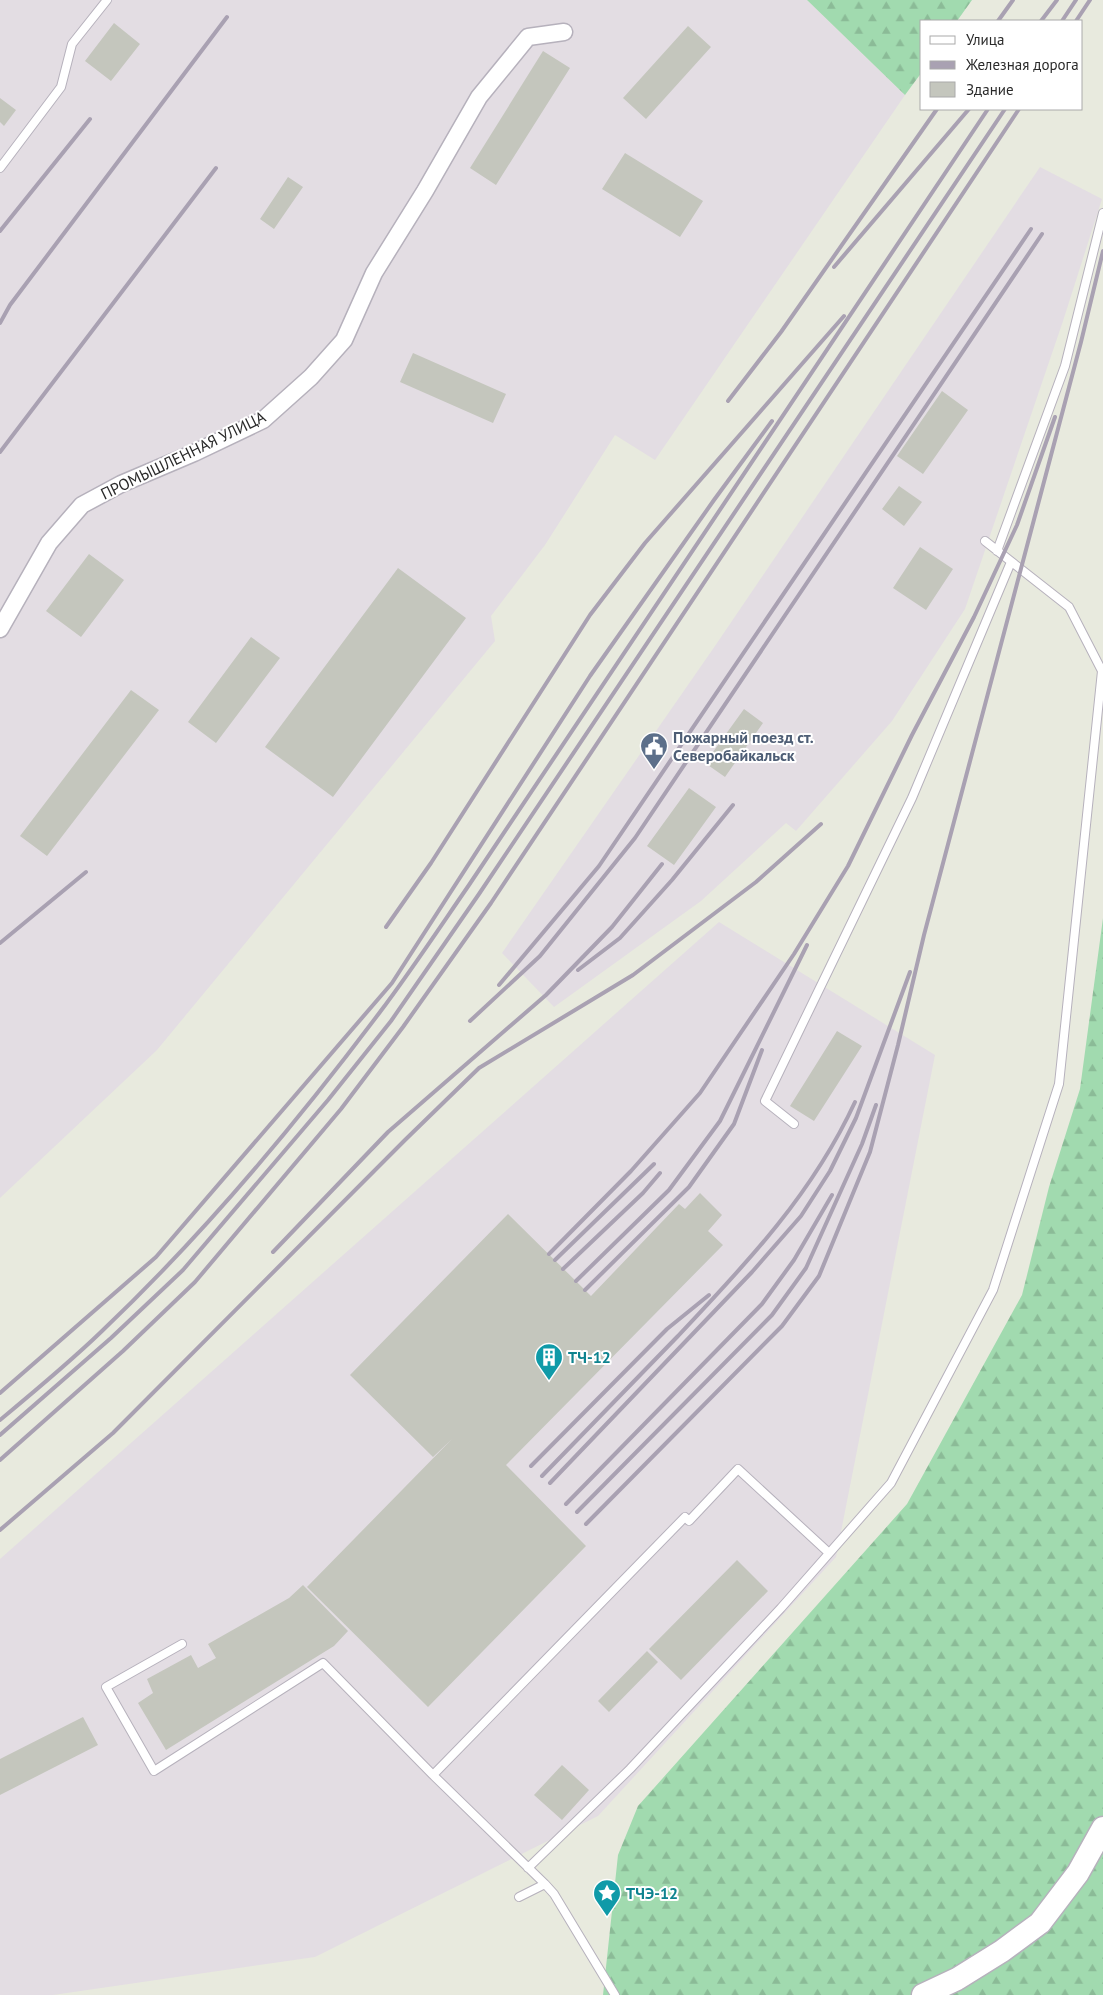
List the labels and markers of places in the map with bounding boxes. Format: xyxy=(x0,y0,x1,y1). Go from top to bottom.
place label: Пожарный поезд ст. Северобайкальск xyxy=(673,727,814,765)
public building icon: Пожарный поезд ст. Северобайкальск xyxy=(639,731,669,770)
building icon: ТЧ-12 xyxy=(534,1342,564,1381)
place label: ТЧ-12 xyxy=(568,1347,611,1367)
place icon: ТЧЭ-12 xyxy=(592,1878,622,1917)
place label: ТЧЭ-12 xyxy=(626,1883,678,1903)

